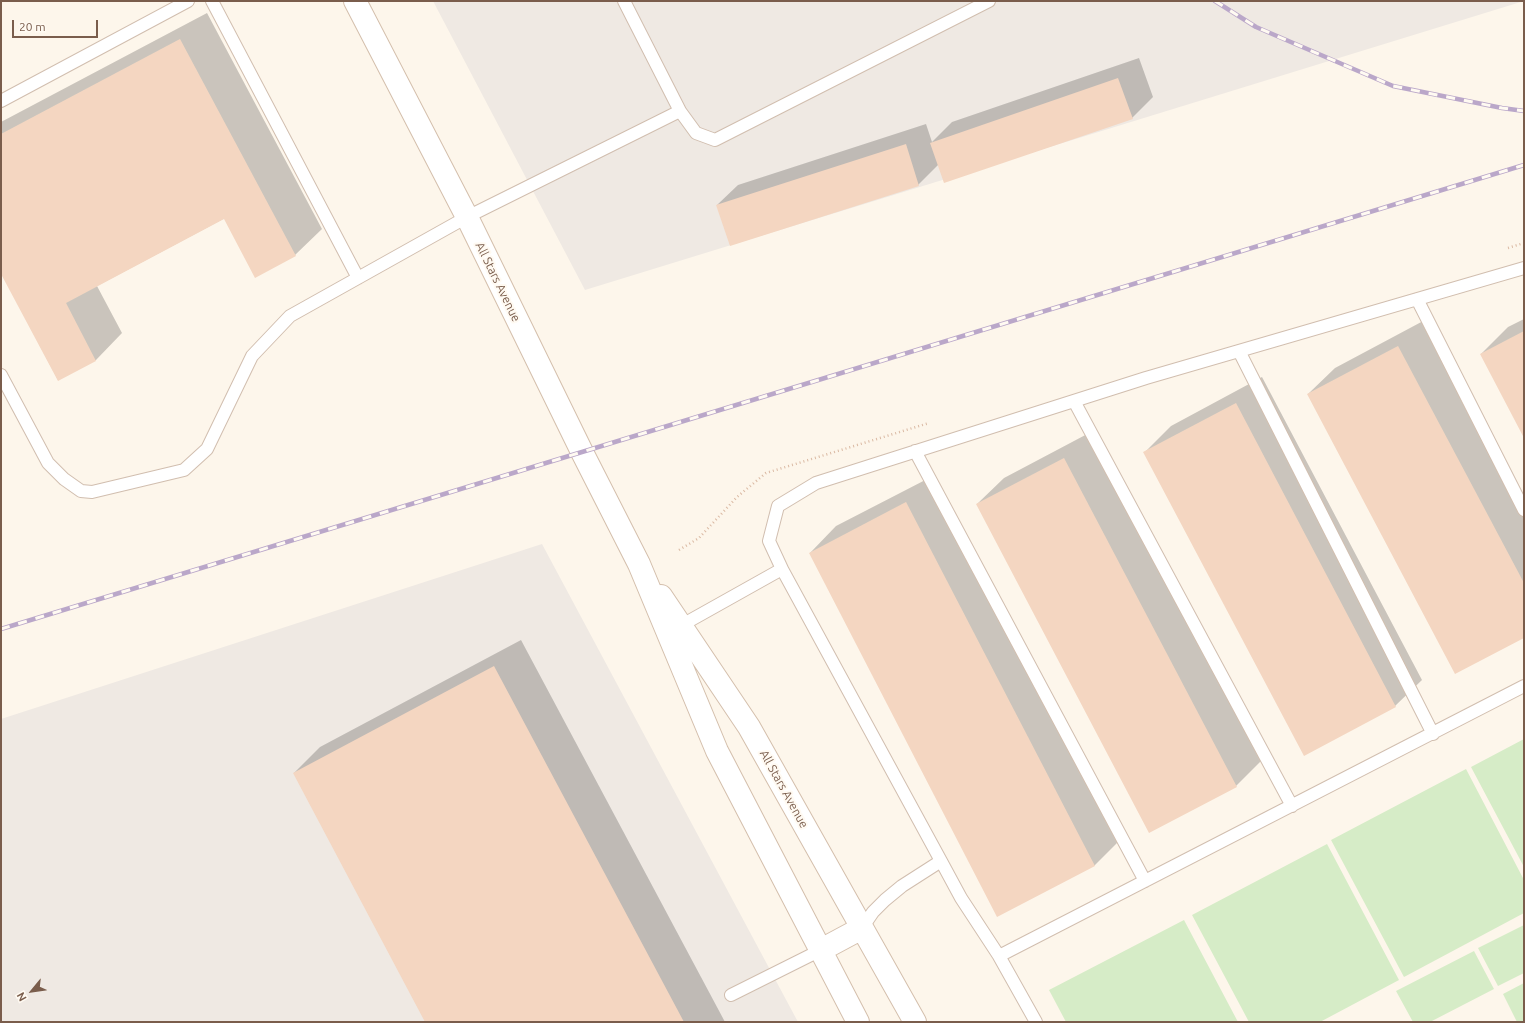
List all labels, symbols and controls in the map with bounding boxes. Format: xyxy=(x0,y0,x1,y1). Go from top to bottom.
scale bar xyxy=(14,12,100,38)
text: 20 m xyxy=(19,20,46,33)
street label: All Stars Avenue xyxy=(472,240,524,324)
street label: All Stars Avenue xyxy=(757,748,811,830)
north arrow xyxy=(12,971,52,1011)
text: N xyxy=(14,990,29,1003)

